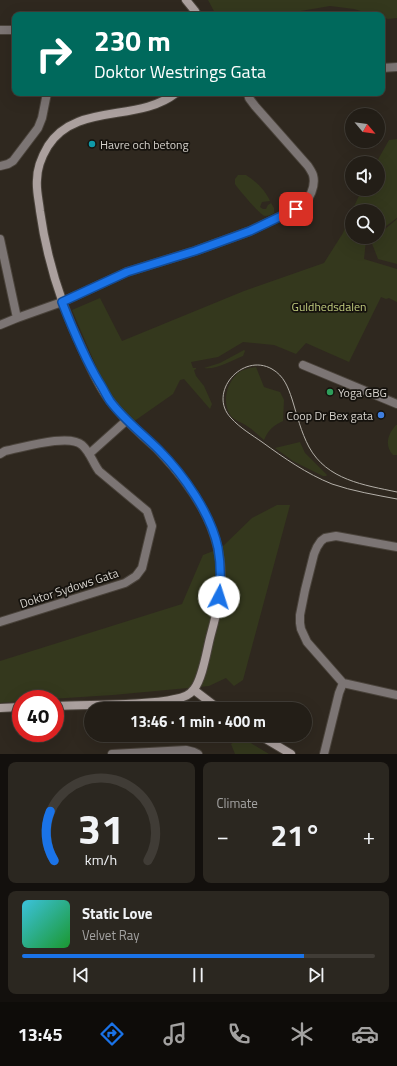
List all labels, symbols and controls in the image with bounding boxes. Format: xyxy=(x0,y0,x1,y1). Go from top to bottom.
text: 230 m xyxy=(94,19,171,62)
icon: right xyxy=(28,28,80,80)
text: Doktor Westrings Gata xyxy=(94,58,266,85)
north arrow xyxy=(345,108,385,148)
map controls xyxy=(345,108,385,244)
place label: Havre och betong xyxy=(100,135,189,154)
marker: Havre och betong xyxy=(87,139,97,149)
button: sound xyxy=(345,156,385,196)
pin xyxy=(279,192,313,226)
icon: arrive xyxy=(285,198,307,220)
button: search xyxy=(345,204,385,244)
park label: Guldhedsdalen xyxy=(292,297,366,316)
place label: Yoga GBG xyxy=(338,383,387,402)
marker: Yoga GBG xyxy=(325,387,335,397)
place label: Coop Dr Bex gata xyxy=(287,406,373,425)
marker: Coop Dr Bex gata xyxy=(376,410,386,420)
street label: Doktor Sydows Gata xyxy=(17,563,121,613)
position arrow xyxy=(198,576,240,618)
speed limit sign: 40 xyxy=(12,690,64,742)
text: 13:46 · 1 min · 400 m xyxy=(130,710,266,733)
text: Climate xyxy=(217,793,258,813)
text: 31 xyxy=(78,796,125,859)
text: 21° xyxy=(271,812,321,858)
text: − xyxy=(217,819,229,853)
text: + xyxy=(363,819,375,853)
text: km/h xyxy=(85,848,117,870)
text: Static Love xyxy=(82,902,153,925)
text: Velvet Ray xyxy=(82,925,140,945)
icon: previous xyxy=(70,964,92,986)
icon: pause xyxy=(187,964,209,986)
icon: next xyxy=(305,964,327,986)
icon: directions xyxy=(98,1020,126,1048)
icon: music xyxy=(161,1020,189,1048)
icon: phone xyxy=(225,1020,253,1048)
icon: climate xyxy=(288,1020,316,1048)
icon: car xyxy=(351,1020,379,1048)
text: 13:45 xyxy=(18,1021,63,1048)

